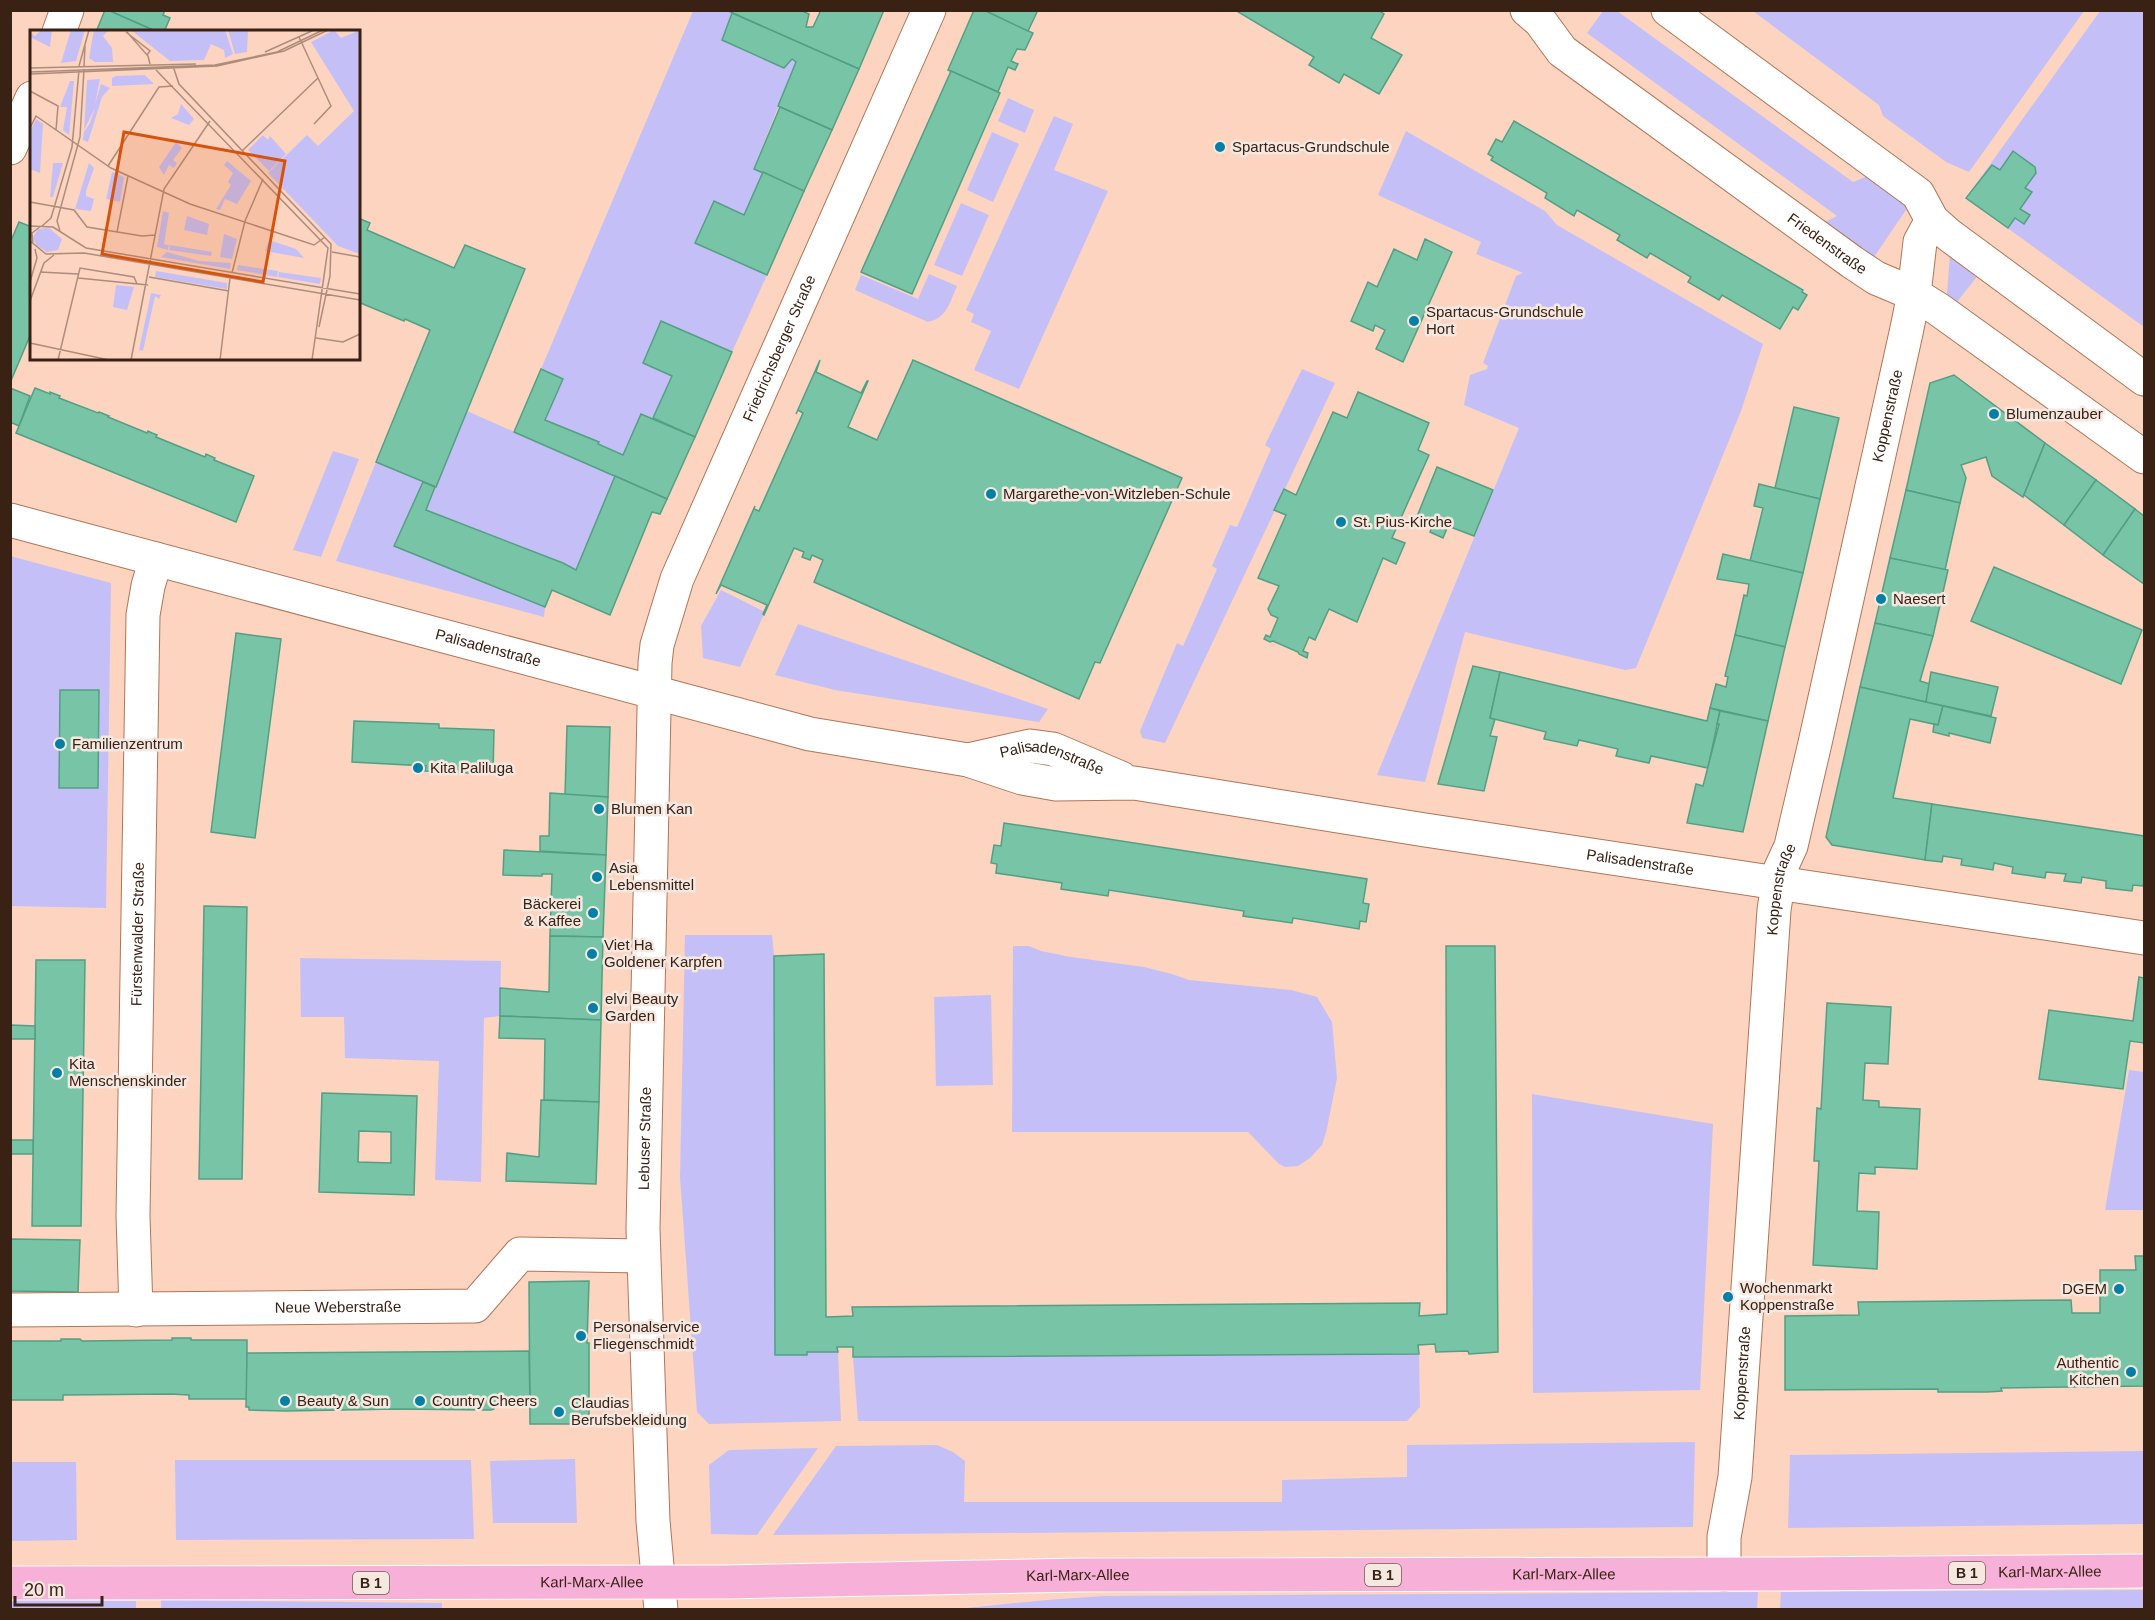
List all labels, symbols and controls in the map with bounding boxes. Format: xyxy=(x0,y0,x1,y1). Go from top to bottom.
inset map xyxy=(30,30,360,360)
place label: Spartacus-Grundschule xyxy=(1232,138,1390,155)
marker: Spartacus-Grundschule xyxy=(1213,140,1227,154)
street label: Friedenstraße xyxy=(1785,209,1870,277)
street label: Friedrichsberger Straße xyxy=(739,272,819,424)
place label: Spartacus-Grundschule Hort xyxy=(1426,303,1584,337)
marker: Spartacus-Grundschule Hort xyxy=(1407,314,1421,328)
street label: Koppenstraße xyxy=(1869,368,1906,464)
place label: Blumenzauber xyxy=(2006,405,2103,422)
marker: Blumenzauber xyxy=(1987,407,2001,421)
place label: Margarethe-von-Witzleben-Schule xyxy=(1003,485,1231,502)
marker: Margarethe-von-Witzleben-Schule xyxy=(984,487,998,501)
place label: St. Pius-Kirche xyxy=(1353,513,1452,530)
marker: St. Pius-Kirche xyxy=(1334,515,1348,529)
place label: Naesert xyxy=(1893,590,1946,607)
marker: Naesert xyxy=(1874,592,1888,606)
street label: Palisadenstraße xyxy=(434,625,543,670)
place label: Familienzentrum xyxy=(72,735,183,752)
marker: Familienzentrum xyxy=(53,737,67,751)
street label: Palisadenstraße xyxy=(998,737,1107,778)
place label: Kita Paliluga xyxy=(430,759,514,776)
marker: Kita Paliluga xyxy=(411,761,425,775)
place label: Blumen Kan xyxy=(611,800,693,817)
marker: Blumen Kan xyxy=(592,802,606,816)
street label: Koppenstraße xyxy=(1763,840,1799,936)
street label: Palisadenstraße xyxy=(1585,845,1695,878)
place label: Asia Lebensmittel xyxy=(609,859,694,893)
street label: Fürstenwalder Straße xyxy=(127,862,147,1006)
marker: Asia Lebensmittel xyxy=(590,870,604,884)
place label: Bäckerei & Kaffee xyxy=(523,895,581,929)
marker: Bäckerei & Kaffee xyxy=(586,906,600,920)
place label: Viet Ha Goldener Karpfen xyxy=(604,936,722,970)
marker: Viet Ha Goldener Karpfen xyxy=(585,947,599,961)
place label: elvi Beauty Garden xyxy=(605,990,679,1024)
marker: elvi Beauty Garden xyxy=(586,1001,600,1015)
place label: Kita Menschenskinder xyxy=(69,1055,187,1089)
marker: Kita Menschenskinder xyxy=(50,1066,64,1080)
street label: Lebuser Straße xyxy=(635,1087,654,1190)
place label: Wochenmarkt Koppenstraße xyxy=(1740,1279,1834,1313)
place label: DGEM xyxy=(2062,1280,2107,1297)
marker: DGEM xyxy=(2112,1282,2126,1296)
marker: Wochenmarkt Koppenstraße xyxy=(1721,1290,1735,1304)
street label: Neue Weberstraße xyxy=(275,1298,401,1316)
place label: Personalservice Fliegenschmidt xyxy=(593,1318,700,1352)
street label: Koppenstraße xyxy=(1730,1326,1753,1421)
marker: Personalservice Fliegenschmidt xyxy=(574,1329,588,1343)
place label: Authentic Kitchen xyxy=(2056,1354,2119,1388)
marker: Authentic Kitchen xyxy=(2124,1365,2138,1379)
place label: Beauty & Sun xyxy=(297,1392,389,1409)
place label: Country Cheers xyxy=(432,1392,537,1409)
marker: Beauty & Sun xyxy=(278,1394,292,1408)
marker: Country Cheers xyxy=(413,1394,427,1408)
place label: Claudias Berufsbekleidung xyxy=(571,1394,687,1428)
marker: Claudias Berufsbekleidung xyxy=(552,1405,566,1419)
road number: B 1 xyxy=(1949,1562,1985,1584)
street label: Karl-Marx-Allee xyxy=(1998,1562,2102,1580)
road number: B 1 xyxy=(1365,1564,1401,1586)
street label: Karl-Marx-Allee xyxy=(1512,1565,1616,1582)
street label: Karl-Marx-Allee xyxy=(1026,1566,1130,1584)
scale bar xyxy=(15,1569,102,1607)
road number: B 1 xyxy=(353,1572,389,1594)
street label: Karl-Marx-Allee xyxy=(540,1573,644,1590)
text: 20 m xyxy=(24,1580,64,1600)

